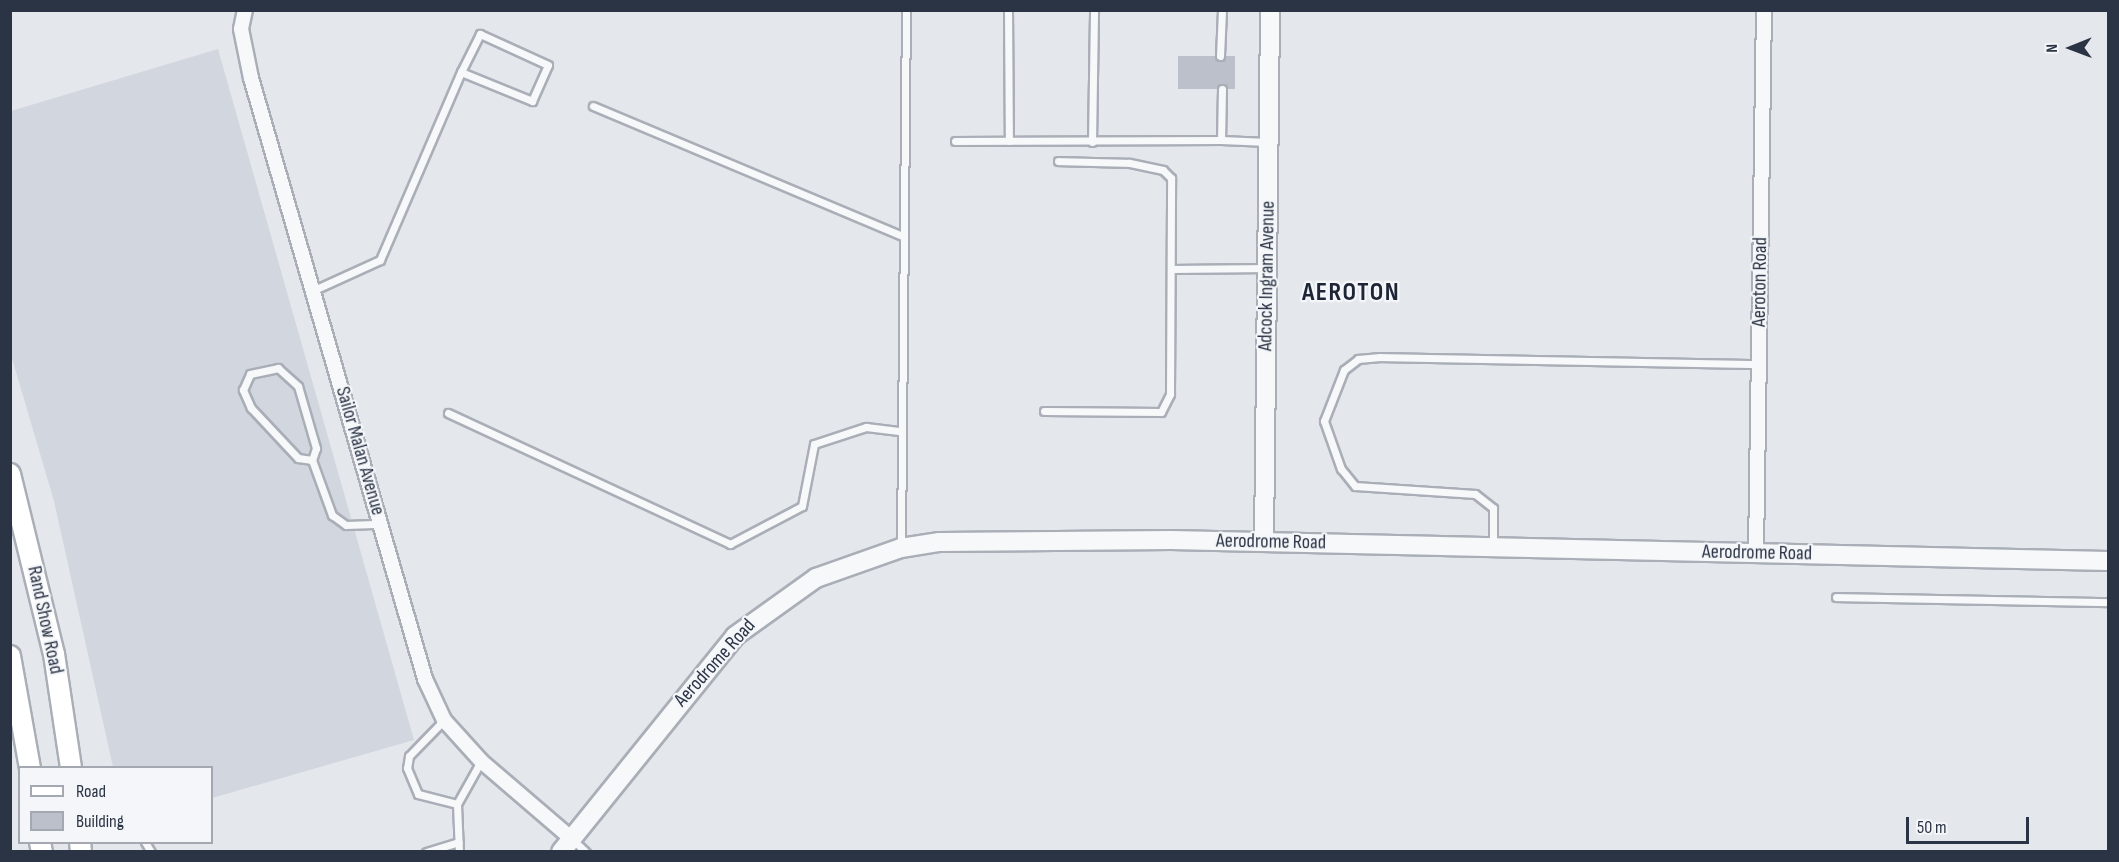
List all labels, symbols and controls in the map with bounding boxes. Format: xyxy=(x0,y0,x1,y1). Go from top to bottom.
north arrow xyxy=(2041,18,2101,78)
text: N xyxy=(2043,44,2062,53)
street label: Adcock Ingram Avenue xyxy=(1254,201,1280,351)
street label: Aeroton Road xyxy=(1747,237,1773,327)
district label: AEROTON xyxy=(1302,277,1400,309)
street label: Sailor Malan Avenue xyxy=(330,384,390,518)
street label: Aerodrome Road xyxy=(1216,529,1326,555)
street label: Aerodrome Road xyxy=(1702,540,1812,566)
street label: Rand Show Road xyxy=(22,564,68,676)
street label: Aerodrome Road xyxy=(669,614,761,712)
legend xyxy=(18,766,213,844)
text: Road xyxy=(76,781,106,802)
scale bar xyxy=(1909,805,2032,843)
text: Building xyxy=(76,811,124,832)
text: 50 m xyxy=(1917,817,1947,838)

